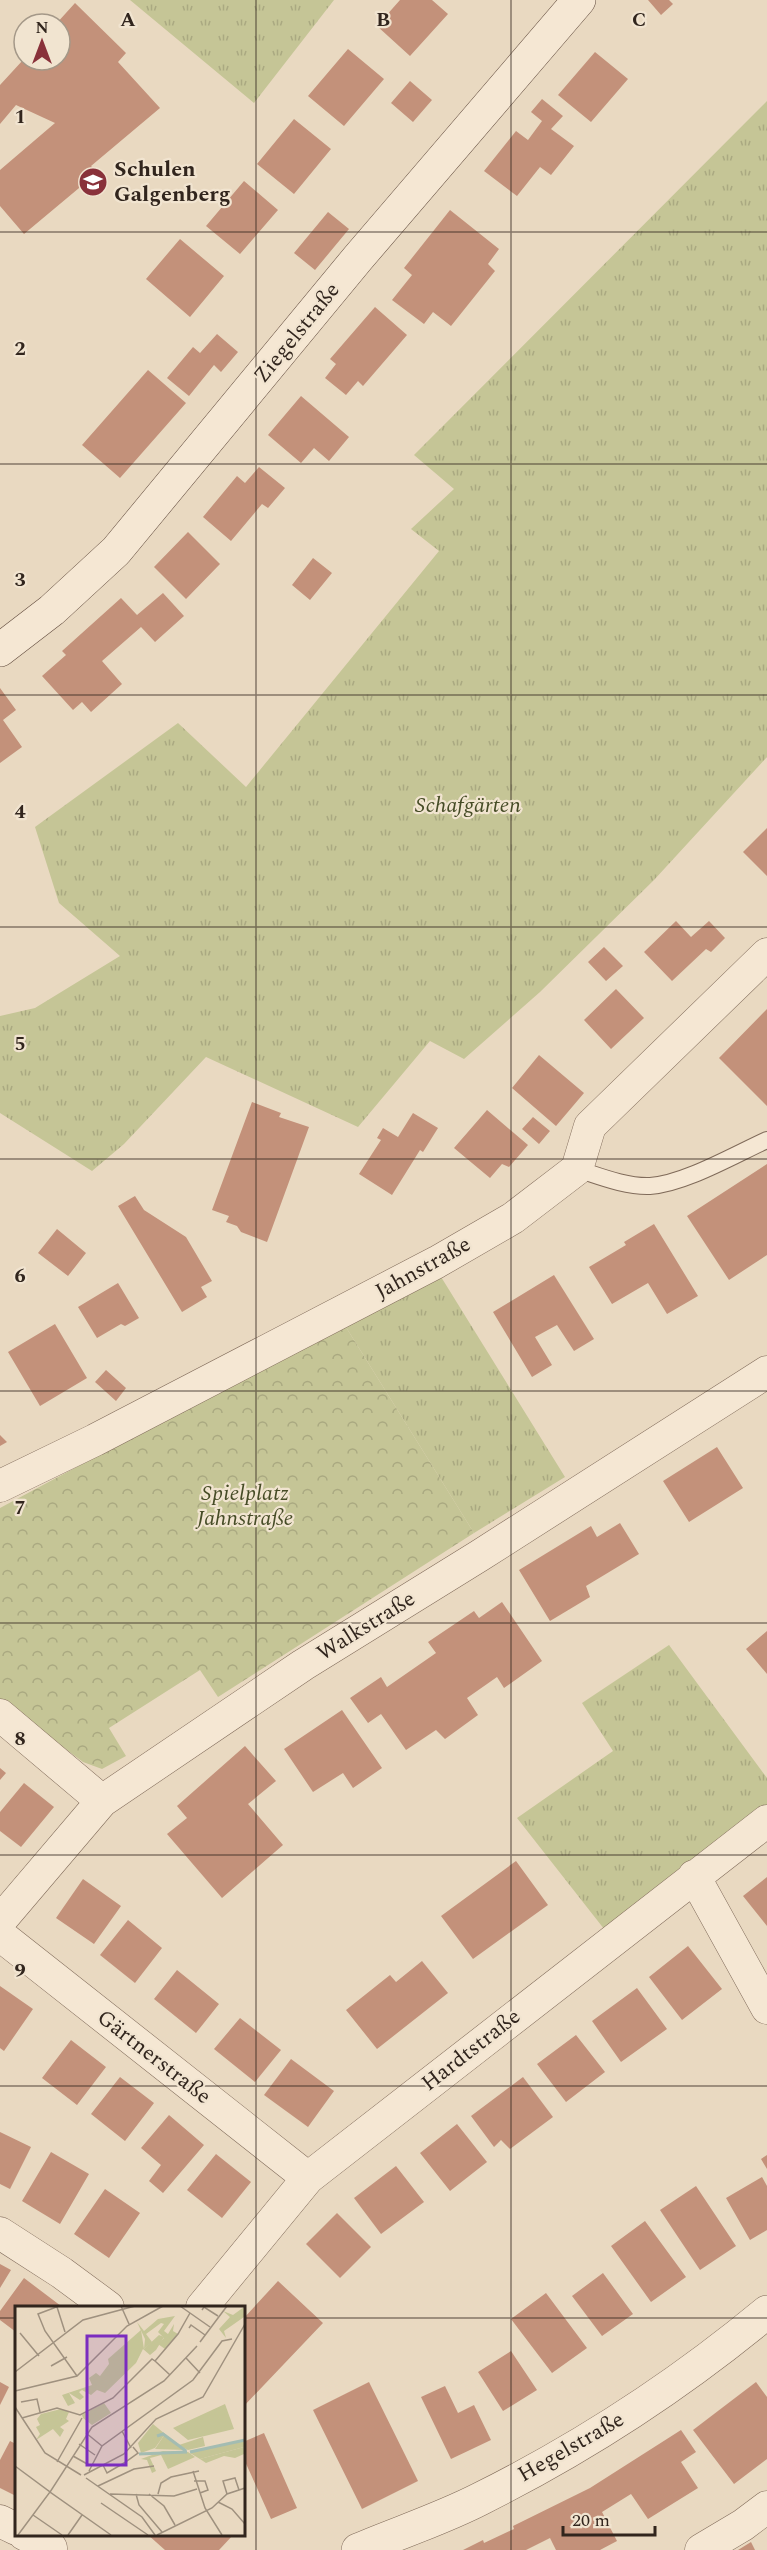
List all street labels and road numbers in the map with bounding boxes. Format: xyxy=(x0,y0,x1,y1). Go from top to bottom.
street label: Ziegelstraße xyxy=(246,275,348,391)
street label: Jahnstraße xyxy=(369,1228,477,1308)
street label: Walkstraße xyxy=(310,1583,422,1669)
street label: Hardtstraße xyxy=(414,2001,528,2099)
street label: Gärtnerstraße xyxy=(90,2002,218,2112)
street label: Hegelstraße xyxy=(512,2403,630,2491)

